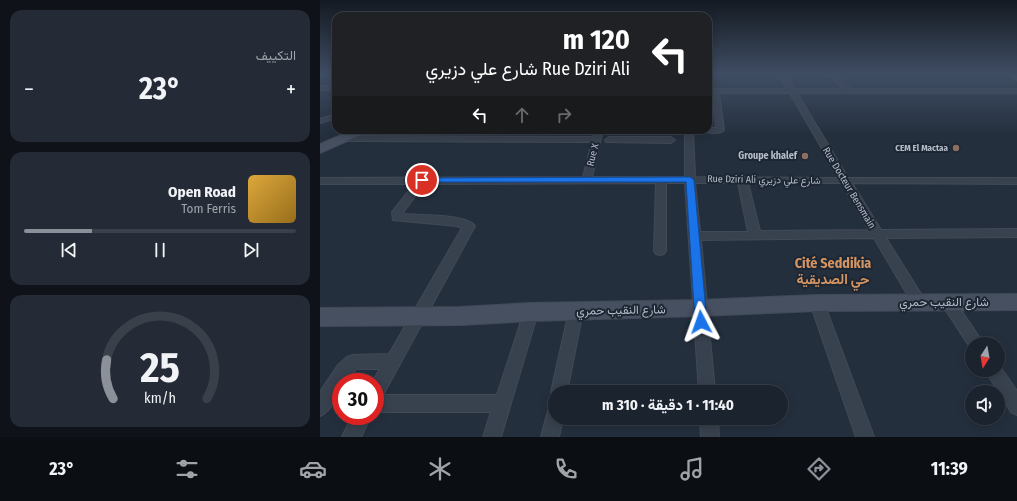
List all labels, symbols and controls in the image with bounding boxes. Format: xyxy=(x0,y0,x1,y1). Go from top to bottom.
text: 120 m xyxy=(563,23,630,56)
icon: left xyxy=(644,28,696,80)
text: التكييف xyxy=(256,48,296,63)
text: Rue Dziri Ali شارع علي دزيري xyxy=(426,58,630,80)
text: 23° xyxy=(139,71,181,107)
text: − xyxy=(24,76,34,103)
text: + xyxy=(286,76,296,103)
icon: left xyxy=(469,104,491,126)
icon: ahead xyxy=(511,104,533,126)
icon: right xyxy=(553,104,575,126)
street label: Rue X xyxy=(584,142,602,168)
place label: CEM El Mactaa xyxy=(895,143,949,153)
marker: CEM El Mactaa xyxy=(951,143,961,153)
street label: Rue Docteur Bensmain xyxy=(820,145,878,231)
place label: Groupe khalef xyxy=(738,150,798,162)
marker: Groupe khalef xyxy=(800,151,810,161)
pin xyxy=(405,163,439,197)
icon: arrive xyxy=(411,169,433,191)
street label: Rue Dziri Ali شارع علي دزيري xyxy=(707,173,821,189)
text: Open Road xyxy=(168,183,236,201)
text: Tom Ferris xyxy=(181,201,236,216)
icon: previous xyxy=(58,239,80,261)
icon: pause xyxy=(149,239,171,261)
icon: next xyxy=(240,239,262,261)
district label: Cité Seddikia حي الصديقية xyxy=(795,255,871,291)
street label: شارع النقيب حمري xyxy=(899,295,989,312)
position arrow xyxy=(680,301,722,343)
street label: شارع النقيب حمري xyxy=(576,302,666,321)
north arrow xyxy=(965,337,1005,377)
map controls xyxy=(965,337,1005,425)
text: 25 xyxy=(139,343,180,393)
speed limit sign: 30 xyxy=(332,373,384,425)
button: sound xyxy=(965,385,1005,425)
text: km/h xyxy=(144,389,176,406)
text: 11:40 · 1 دقيقة · 310 m xyxy=(602,396,734,414)
icon: filters xyxy=(173,455,201,483)
icon: car xyxy=(299,455,327,483)
icon: climate xyxy=(426,455,454,483)
icon: phone xyxy=(552,455,580,483)
icon: music xyxy=(678,455,706,483)
icon: directions xyxy=(805,455,833,483)
text: 23° xyxy=(49,458,75,480)
text: 11:39 xyxy=(931,458,968,480)

